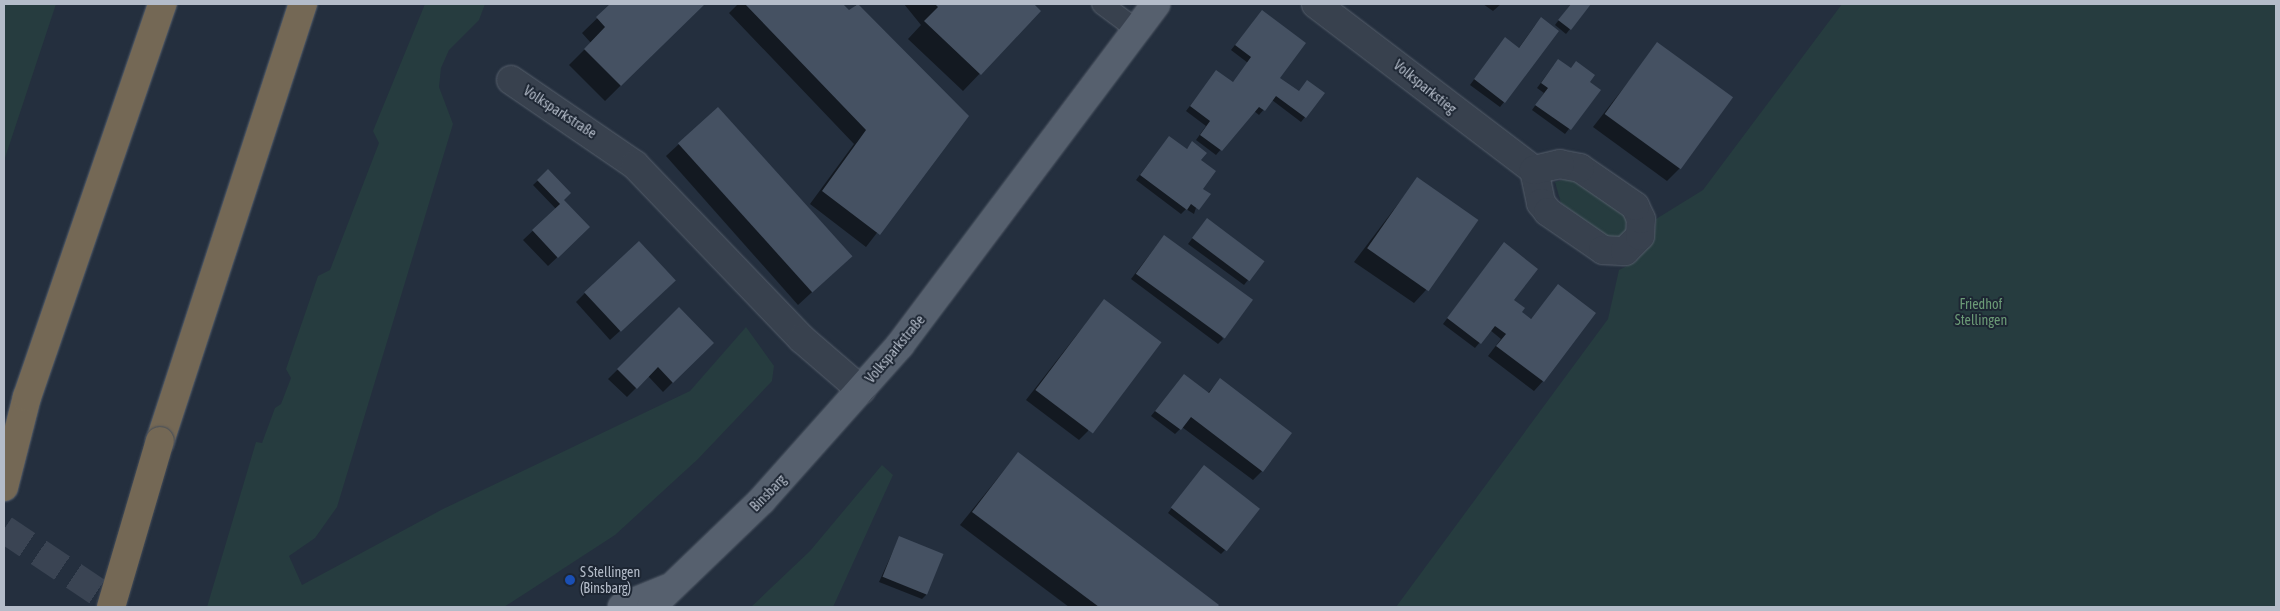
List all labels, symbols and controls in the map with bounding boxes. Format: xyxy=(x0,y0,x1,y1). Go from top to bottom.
street label: Volksparkstieg xyxy=(1390,57,1460,117)
street label: Volksparkstraße xyxy=(520,82,600,142)
park label: Friedhof Stellingen xyxy=(1955,296,2007,328)
street label: Volksparkstraße xyxy=(862,312,928,386)
street label: Binsbarg xyxy=(747,471,789,515)
place label: S Stellingen (Binsbarg) xyxy=(580,564,640,596)
marker: S Stellingen (Binsbarg) xyxy=(564,574,576,586)

